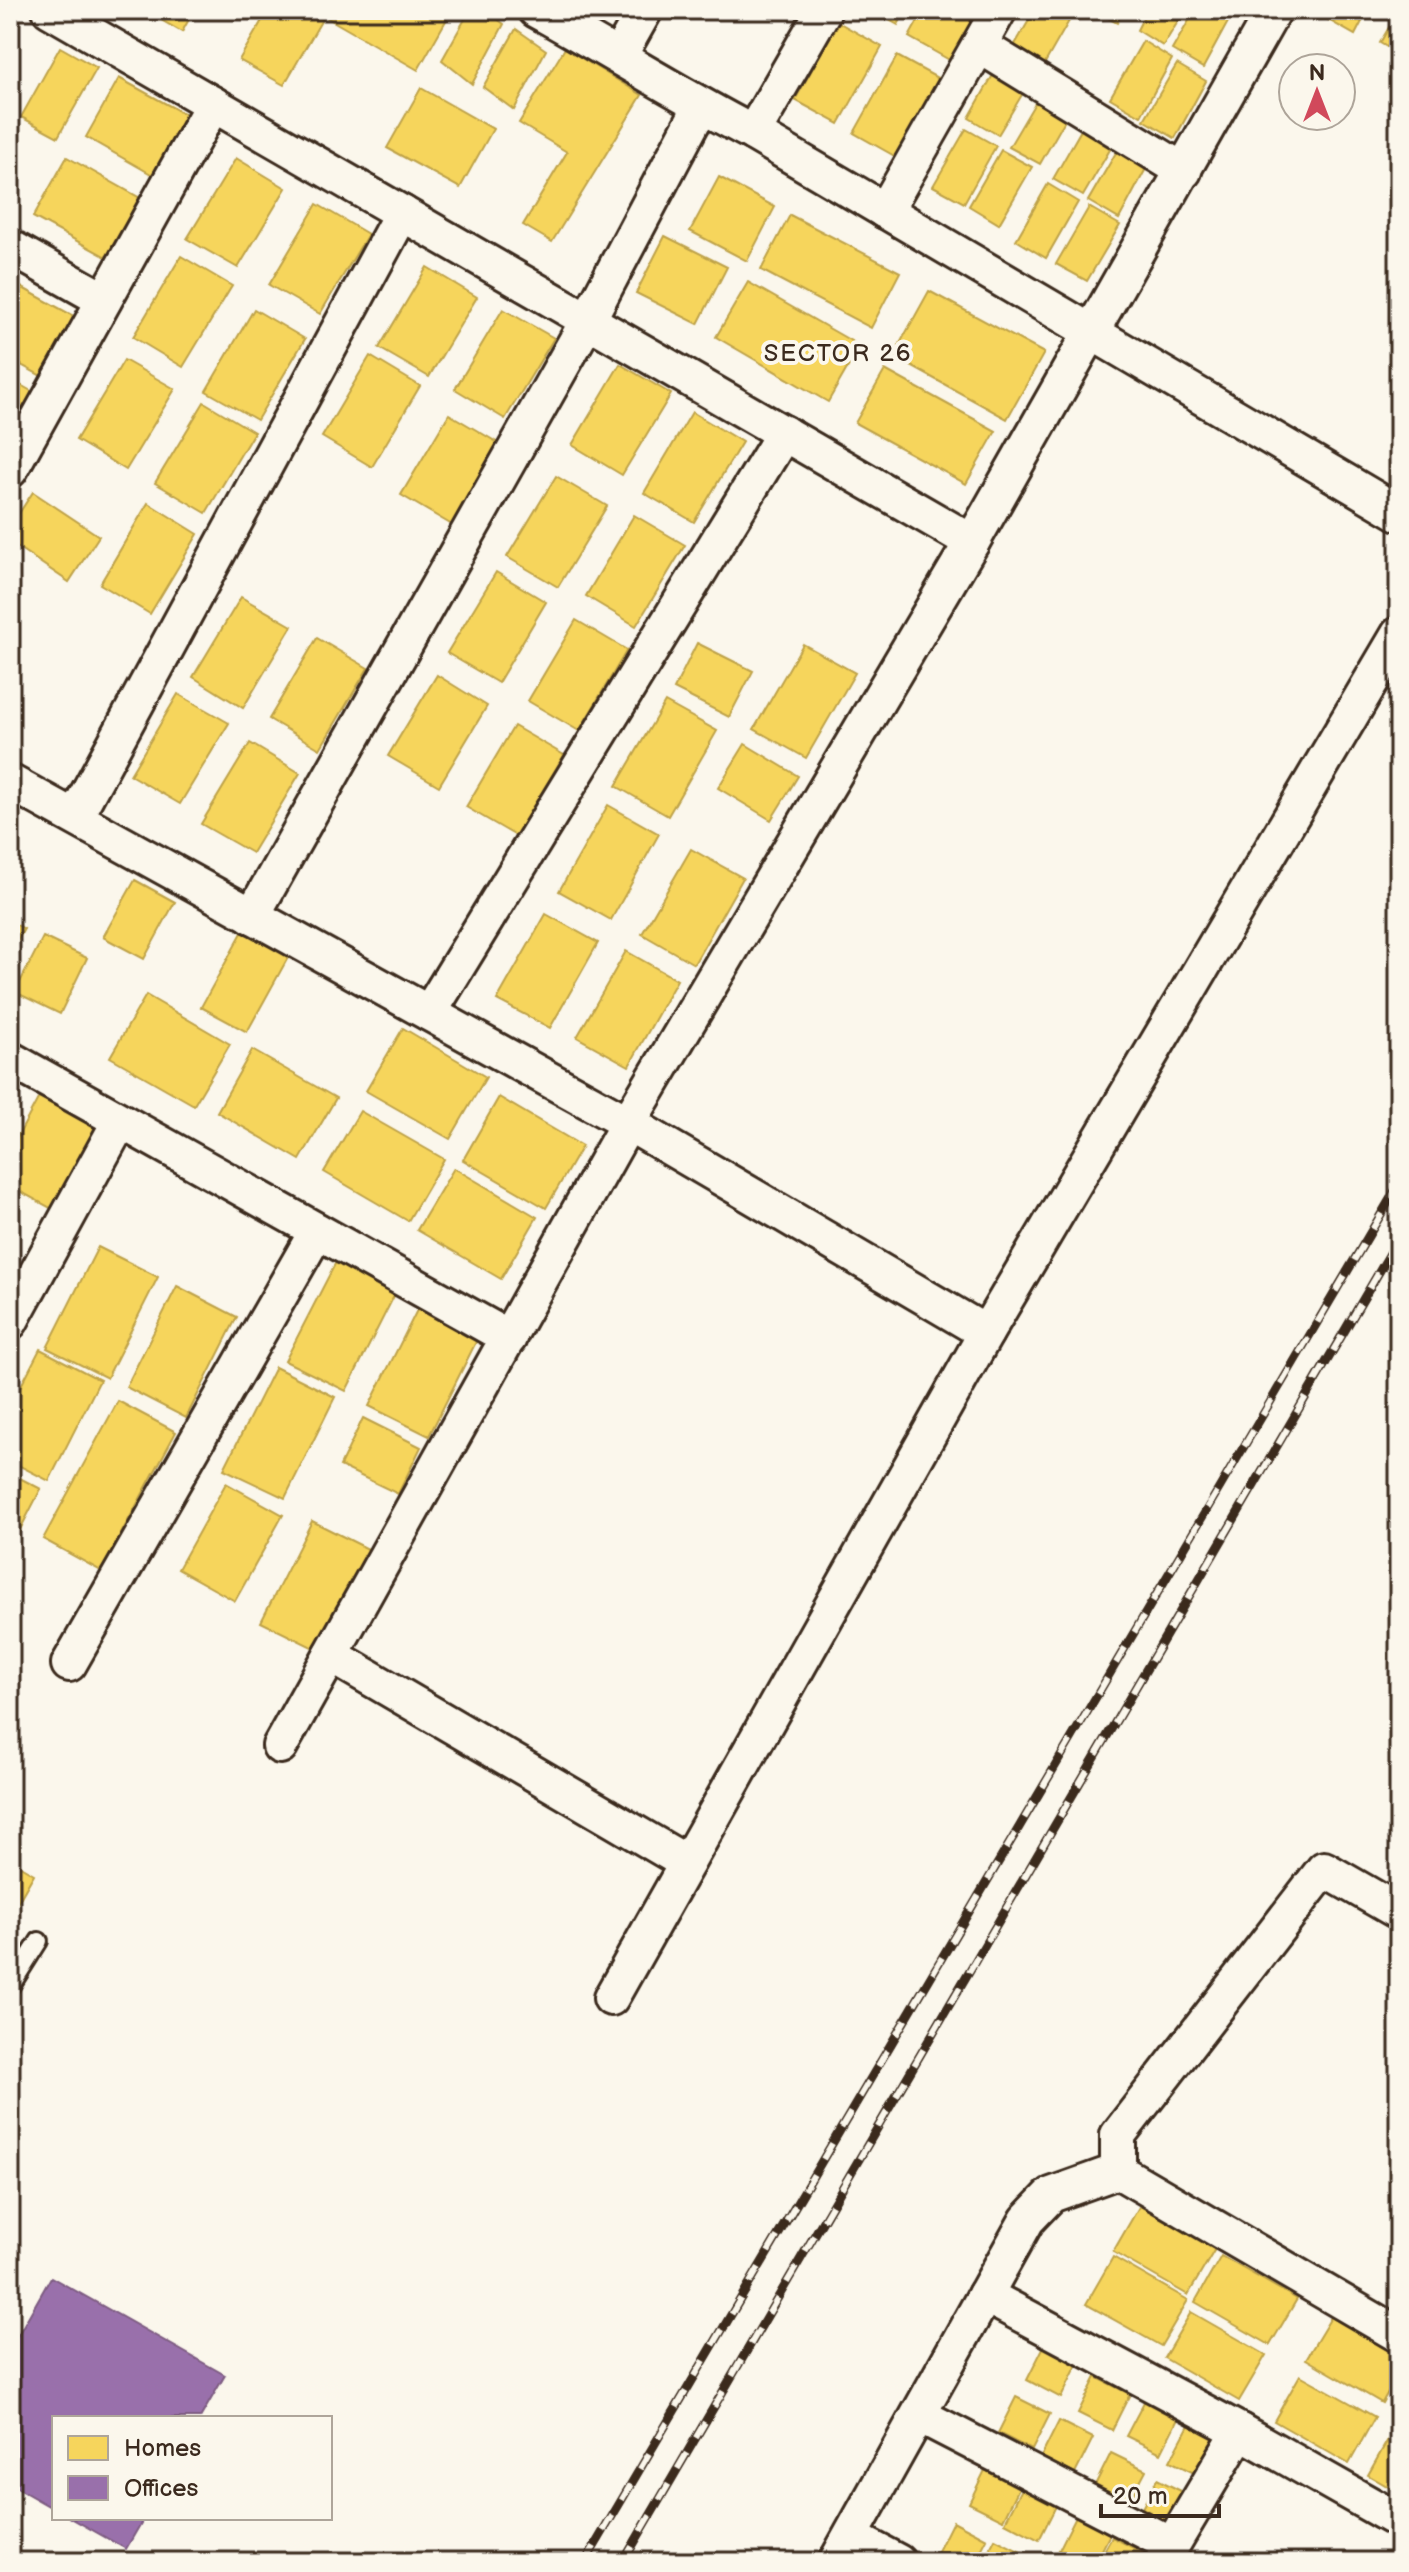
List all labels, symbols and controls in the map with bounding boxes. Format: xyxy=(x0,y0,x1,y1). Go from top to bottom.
north arrow xyxy=(1277,52,1357,132)
text: N xyxy=(1309,60,1325,87)
district label: SECTOR 26 xyxy=(764,339,912,368)
legend xyxy=(52,2416,332,2520)
text: Homes xyxy=(124,2434,201,2463)
scale bar xyxy=(1101,2468,1219,2518)
text: Offices xyxy=(124,2474,198,2503)
text: 20 m xyxy=(1113,2482,1168,2511)

